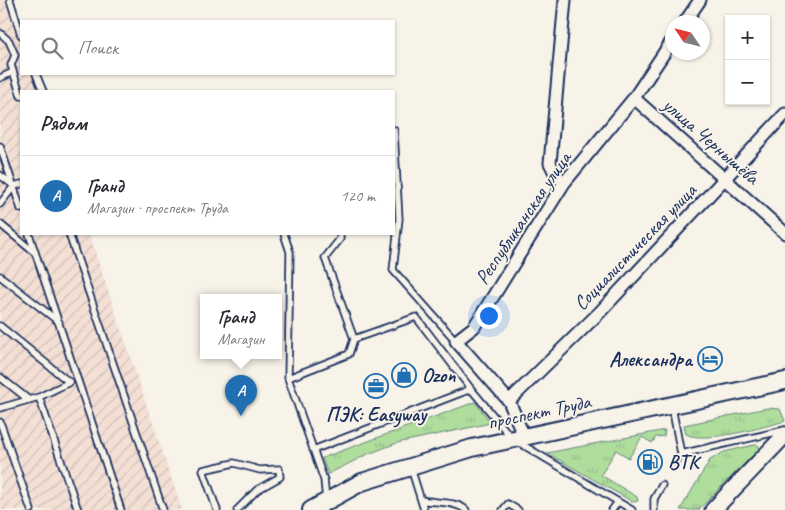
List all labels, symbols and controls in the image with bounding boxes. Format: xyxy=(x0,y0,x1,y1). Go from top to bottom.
north arrow xyxy=(665,15,710,60)
map controls xyxy=(725,15,770,105)
button: + xyxy=(725,15,770,60)
search box xyxy=(20,20,395,75)
icon: search xyxy=(38,34,66,62)
text: Поиск xyxy=(78,36,118,60)
button: − xyxy=(725,60,770,105)
street label: улица Чернышёва xyxy=(657,92,765,191)
text: Рядом xyxy=(40,110,87,136)
street label: Республиканская улица xyxy=(469,146,578,289)
text: Гранд xyxy=(87,174,124,198)
street label: Социалистическая улица xyxy=(568,177,703,315)
text: A xyxy=(52,186,60,206)
text: 120 m xyxy=(341,186,375,206)
text: Магазин · проспект Труда xyxy=(87,198,228,218)
popup xyxy=(200,294,282,359)
your location xyxy=(476,303,502,329)
text: Гранд xyxy=(218,305,254,329)
text: Магазин xyxy=(218,329,264,349)
hotel icon: Александра xyxy=(697,346,723,372)
place label: Александра xyxy=(609,347,694,372)
shop icon: Ozon xyxy=(391,362,417,388)
place label: Ozon xyxy=(422,363,456,388)
office icon: ПЭК: Easyway xyxy=(363,373,389,399)
pin: A xyxy=(225,375,257,416)
street label: проспект Труда xyxy=(485,389,594,435)
place label: ПЭК: Easyway xyxy=(326,402,428,428)
fuel station icon: ВТК xyxy=(637,449,663,475)
place label: ВТК xyxy=(668,450,702,475)

